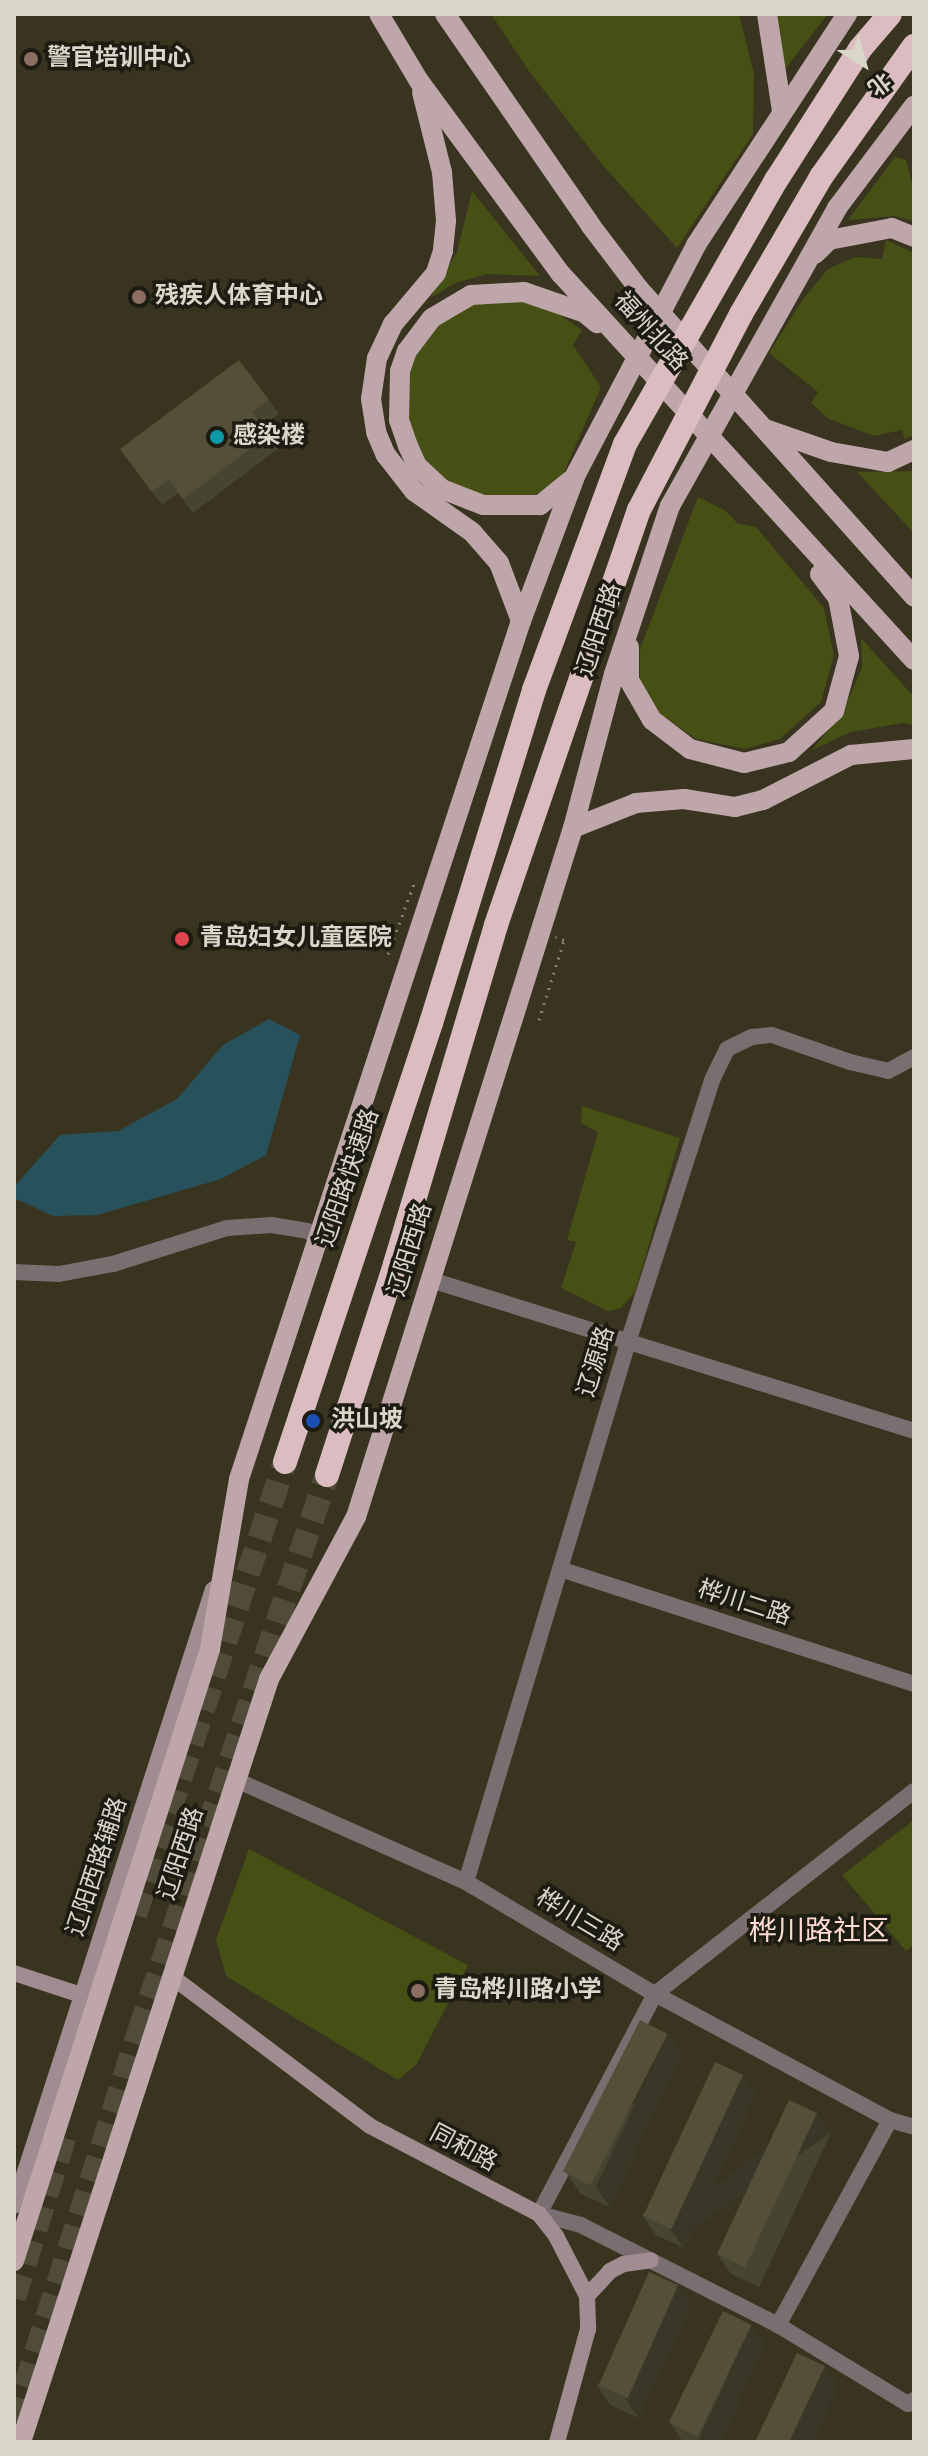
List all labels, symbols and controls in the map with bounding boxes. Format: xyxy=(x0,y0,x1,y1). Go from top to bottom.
north arrow xyxy=(824,24,904,104)
place label: 警官培训中心 xyxy=(47,45,191,73)
marker: 警官培训中心 xyxy=(22,50,40,68)
text: 北 xyxy=(860,64,897,103)
place label: 残疾人体育中心 xyxy=(155,283,323,311)
street label: 福州北路 xyxy=(607,287,693,377)
marker: 残疾人体育中心 xyxy=(130,288,148,306)
place label: 感染楼 xyxy=(233,423,305,451)
marker: 感染楼 xyxy=(208,428,226,446)
street label: 辽阳西路 xyxy=(571,580,629,680)
place label: 青岛妇女儿童医院 xyxy=(200,925,392,953)
marker: 青岛妇女儿童医院 xyxy=(171,928,193,950)
street label: 辽阳路快速路 xyxy=(312,1105,386,1251)
street label: 辽阳西路 xyxy=(383,1200,439,1300)
street label: 辽源路 xyxy=(573,1323,621,1401)
place label: 洪山坡 xyxy=(331,1407,403,1435)
marker: 洪山坡 xyxy=(302,1410,324,1432)
street label: 桦川二路 xyxy=(694,1575,794,1633)
street label: 辽阳西路辅路 xyxy=(62,1794,134,1940)
street label: 辽阳西路 xyxy=(153,1804,211,1904)
street label: 桦川三路 xyxy=(530,1884,628,1958)
district label: 桦川路社区 xyxy=(749,1915,889,1949)
place label: 青岛桦川路小学 xyxy=(434,1977,602,2005)
marker: 青岛桦川路小学 xyxy=(409,1982,427,2000)
street label: 同和路 xyxy=(424,2119,502,2179)

